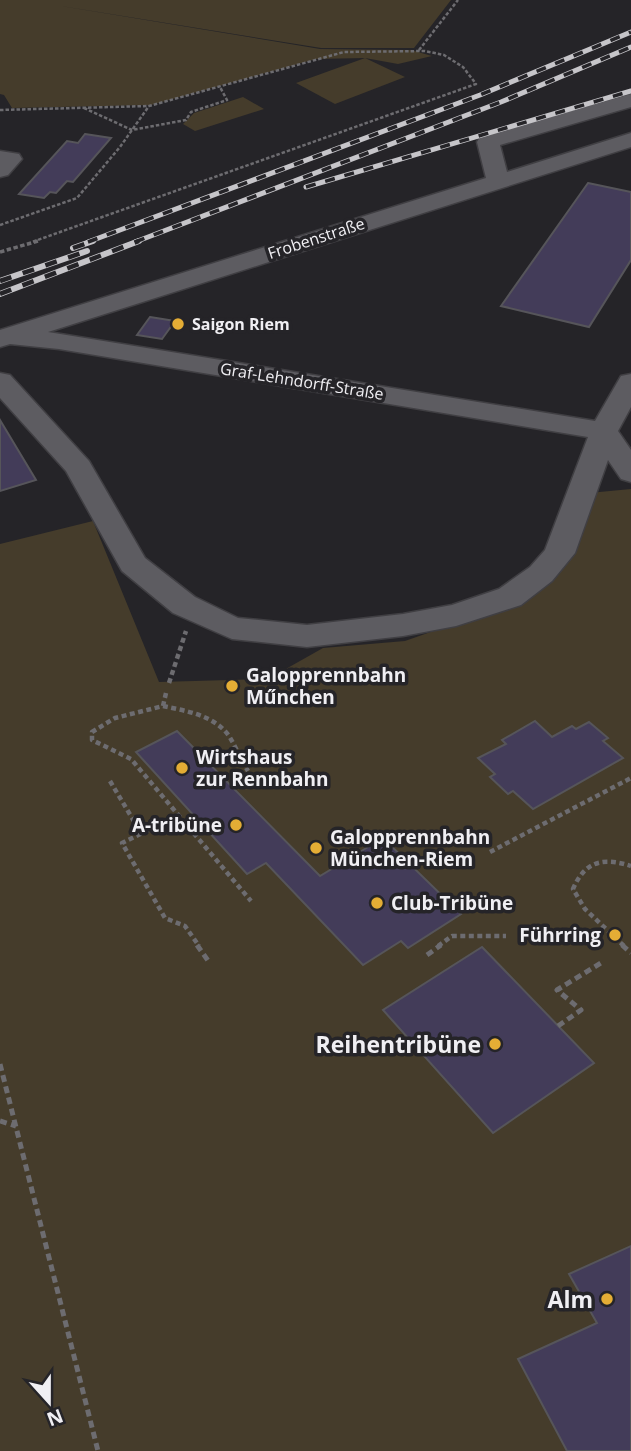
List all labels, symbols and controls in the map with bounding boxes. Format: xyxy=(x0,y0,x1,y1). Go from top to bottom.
street label: Frobenstraße xyxy=(265,212,367,264)
place label: Saigon Riem xyxy=(192,313,290,335)
marker: Saigon Riem xyxy=(170,316,186,332)
street label: Graf-Lehndorff-Straße xyxy=(219,357,385,405)
place label: Galopprennbahn Műnchen xyxy=(246,662,406,710)
marker: Galopprennbahn Műnchen xyxy=(224,678,240,694)
place label: Wirtshaus zur Rennbahn xyxy=(196,744,329,792)
marker: Wirtshaus zur Rennbahn xyxy=(174,760,190,776)
place label: A-tribüne xyxy=(132,812,222,838)
marker: A-tribüne xyxy=(228,817,244,833)
place label: Galopprennbahn München-Riem xyxy=(330,824,490,872)
marker: Galopprennbahn München-Riem xyxy=(308,840,324,856)
place label: Club-Tribüne xyxy=(391,890,513,916)
marker: Club-Tribüne xyxy=(369,895,385,911)
place label: Führring xyxy=(519,922,601,948)
marker: Führring xyxy=(607,927,623,943)
place label: Reihentribüne xyxy=(316,1028,481,1060)
marker: Reihentribüne xyxy=(487,1036,503,1052)
place label: Alm xyxy=(548,1283,593,1315)
marker: Alm xyxy=(599,1291,615,1307)
north arrow xyxy=(14,1367,84,1437)
text: N xyxy=(43,1403,67,1433)

